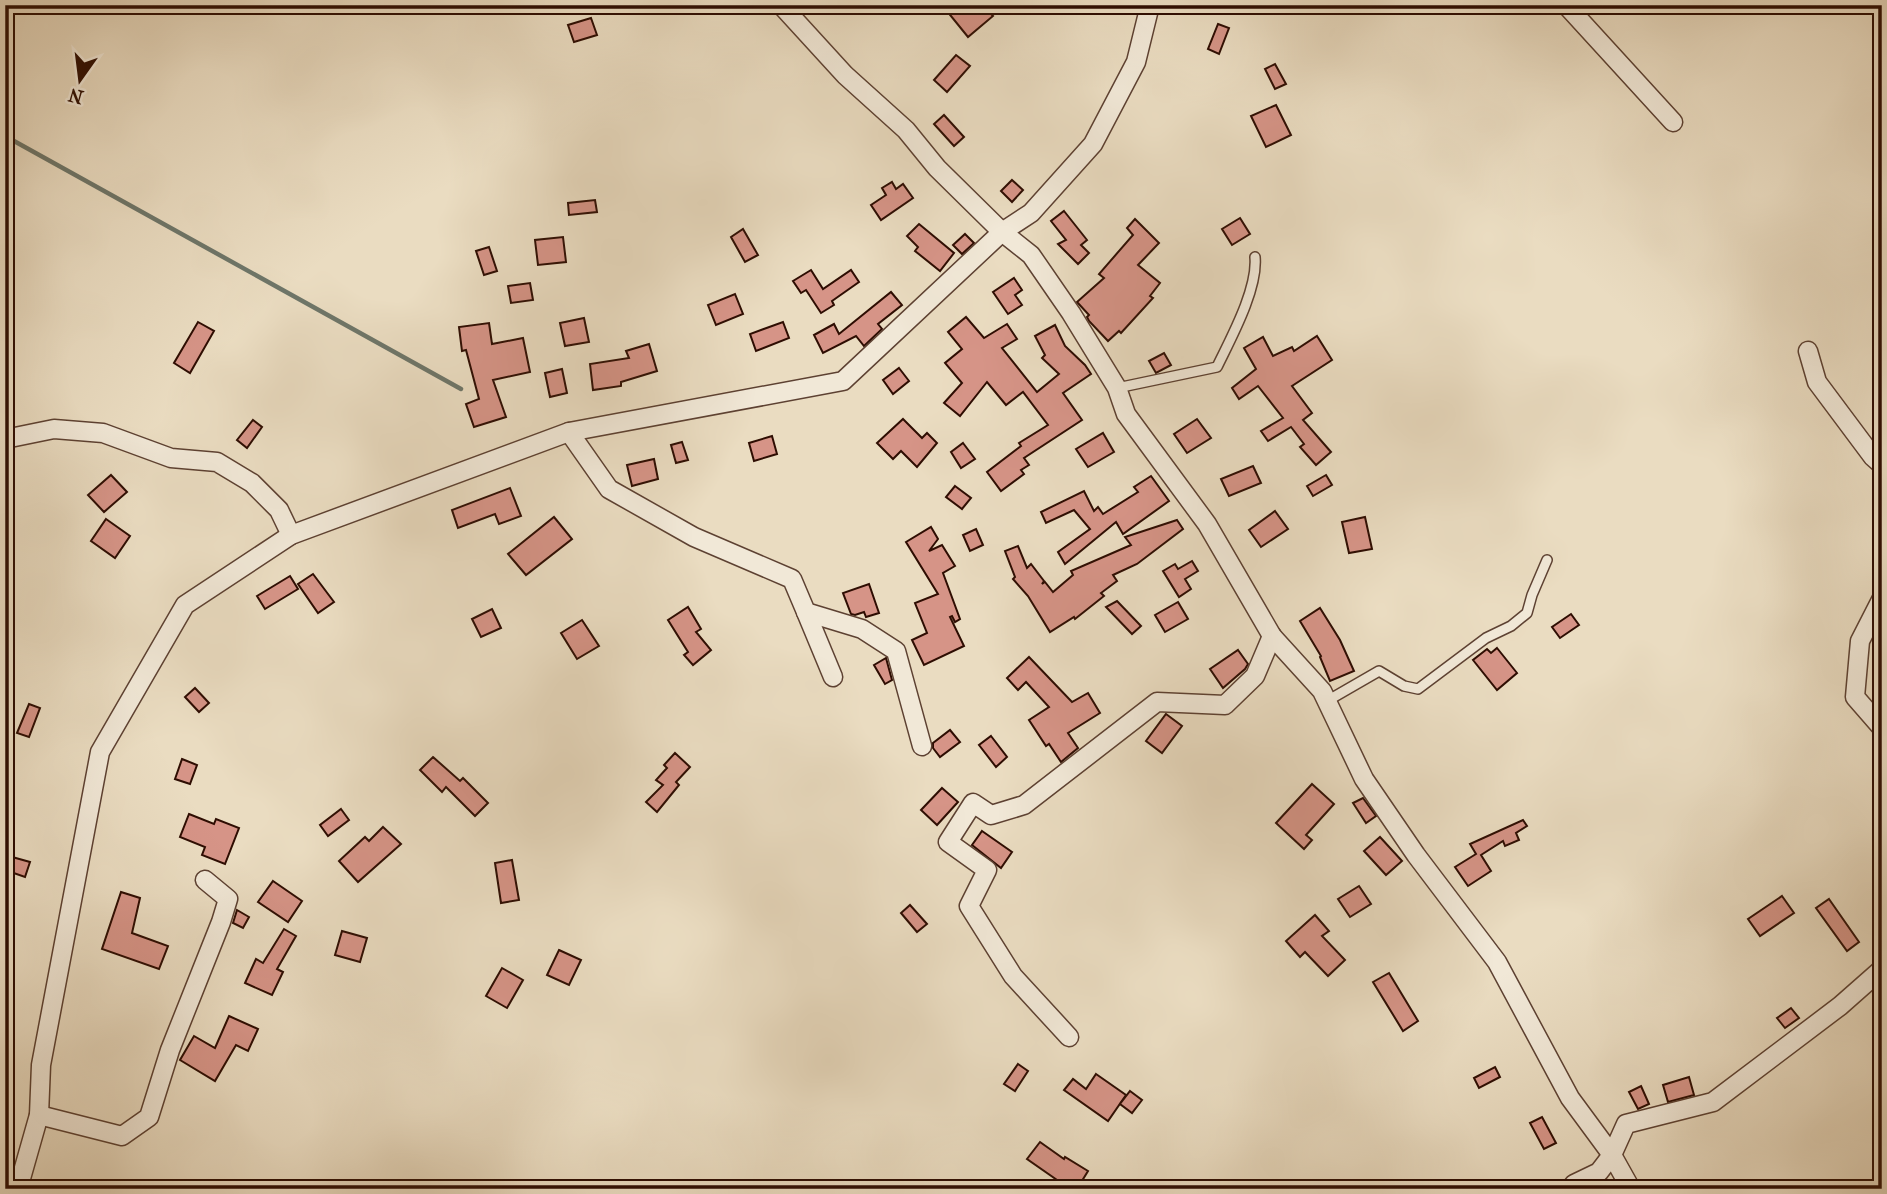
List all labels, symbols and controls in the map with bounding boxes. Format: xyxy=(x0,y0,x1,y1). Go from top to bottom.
north arrow xyxy=(46,46,116,116)
text: N xyxy=(66,83,86,108)

